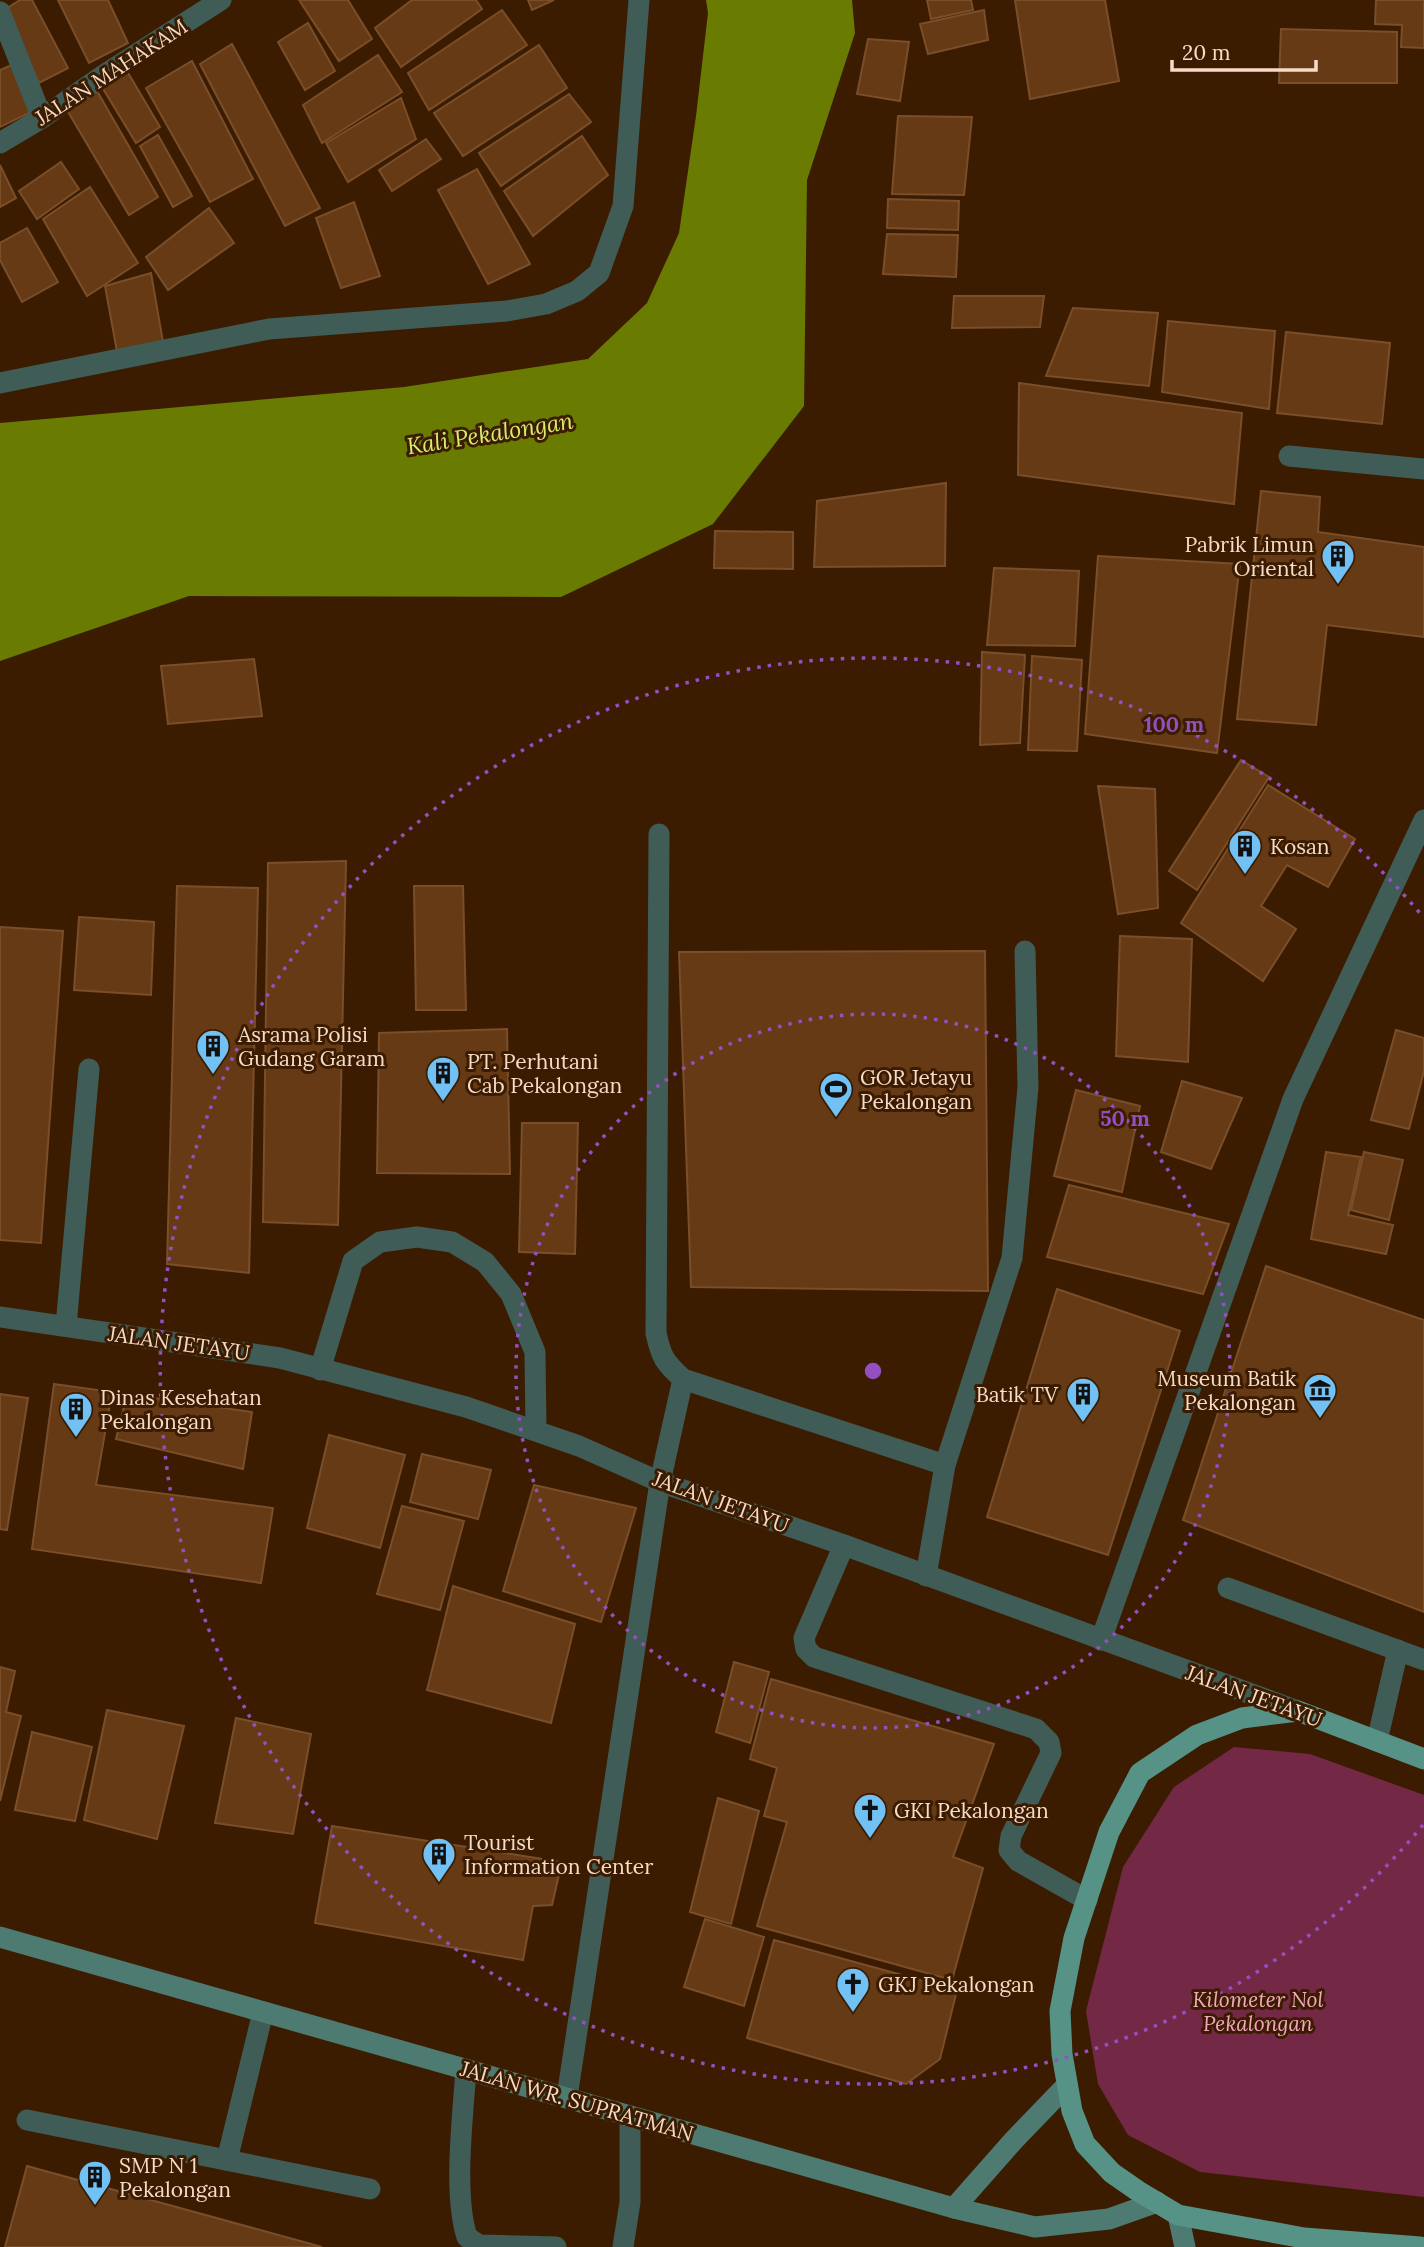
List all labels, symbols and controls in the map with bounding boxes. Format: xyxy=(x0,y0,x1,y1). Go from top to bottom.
street label: JALAN MAHAKAM xyxy=(29,13,192,132)
scale bar xyxy=(1172,28,1316,72)
text: 20 m xyxy=(1182,39,1231,66)
water label: Kali Pekalongan xyxy=(405,406,575,460)
place label: Pabrik Limun Oriental xyxy=(1184,531,1314,582)
building icon: Pabrik Limun Oriental xyxy=(1319,537,1357,586)
text: 100 m xyxy=(1144,711,1204,738)
building icon: Kosan xyxy=(1226,827,1264,876)
place label: Kosan xyxy=(1270,833,1330,860)
place label: Asrama Polisi Gudang Garam xyxy=(237,1021,385,1072)
building icon: Asrama Polisi Gudang Garam xyxy=(194,1027,232,1076)
place label: PT. Perhutani Cab Pekalongan xyxy=(467,1048,622,1099)
building icon: PT. Perhutani Cab Pekalongan xyxy=(424,1054,462,1103)
place label: GOR Jetayu Pekalongan xyxy=(860,1064,972,1115)
sports icon: GOR Jetayu Pekalongan xyxy=(817,1070,855,1119)
text: 50 m xyxy=(1100,1105,1150,1132)
street label: JALAN JETAYU xyxy=(105,1320,252,1366)
centre of rings xyxy=(861,1359,885,1383)
place label: Museum Batik Pekalongan xyxy=(1157,1365,1297,1416)
museum icon: Museum Batik Pekalongan xyxy=(1301,1371,1339,1420)
building icon: Batik TV xyxy=(1064,1375,1102,1424)
place label: Batik TV xyxy=(976,1381,1059,1408)
place label: Dinas Kesehatan Pekalongan xyxy=(100,1384,262,1435)
building icon: Dinas Kesehatan Pekalongan xyxy=(57,1390,95,1439)
street label: JALAN JETAYU xyxy=(648,1465,793,1539)
street label: JALAN JETAYU xyxy=(1181,1659,1326,1733)
church icon: GKI Pekalongan xyxy=(851,1791,889,1840)
place label: GKI Pekalongan xyxy=(894,1797,1049,1824)
place label: Tourist Information Center xyxy=(464,1829,653,1880)
building icon: Tourist Information Center xyxy=(420,1835,458,1884)
church icon: GKJ Pekalongan xyxy=(834,1965,872,2014)
place label: GKJ Pekalongan xyxy=(878,1971,1035,1998)
park label: Kilometer Nol Pekalongan xyxy=(1193,1986,1324,2037)
street label: JALAN WR. SUPRATMAN xyxy=(456,2054,697,2147)
place label: SMP N 1 Pekalongan xyxy=(119,2152,231,2203)
building icon: SMP N 1 Pekalongan xyxy=(76,2158,114,2207)

